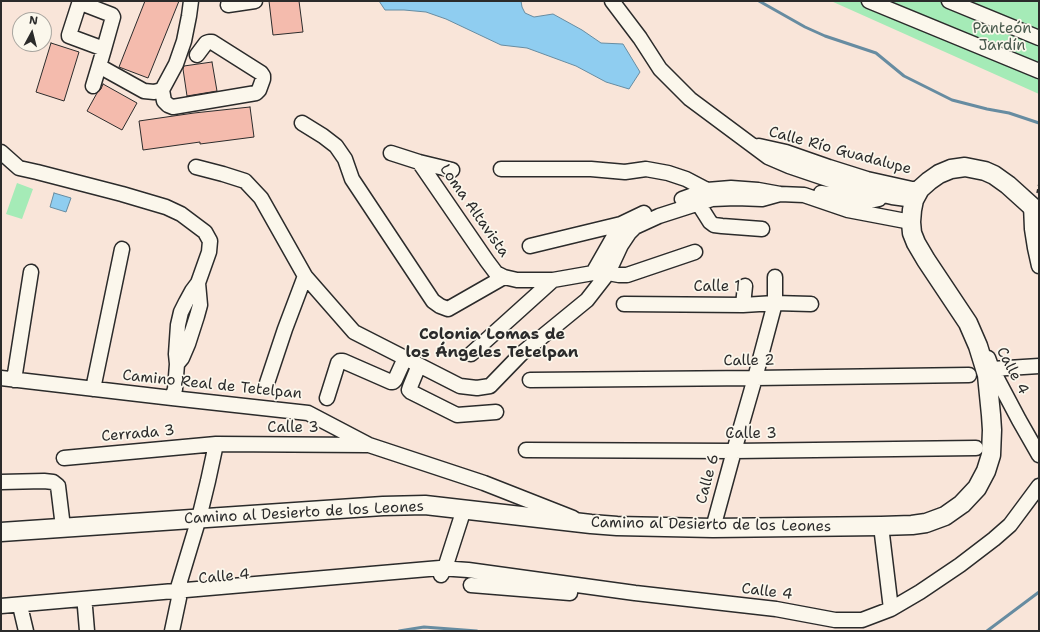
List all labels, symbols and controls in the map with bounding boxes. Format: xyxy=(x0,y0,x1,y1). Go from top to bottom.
north arrow xyxy=(12,12,52,52)
text: N xyxy=(28,13,39,29)
park label: Panteón Jardín xyxy=(973,20,1031,55)
street label: Calle Río Guadalupe xyxy=(767,123,913,179)
street label: Loma Altavista xyxy=(435,161,513,261)
street label: Calle 1 xyxy=(693,278,741,296)
district label: Colonia Lomas de los Ángeles Tetelpan xyxy=(406,325,578,363)
street label: Calle 4 xyxy=(992,344,1032,398)
street label: Calle 2 xyxy=(723,352,775,370)
street label: Camino Real de Tetelpan xyxy=(121,367,303,403)
street label: Calle 3 xyxy=(267,419,319,437)
street label: Cerrada 3 xyxy=(101,422,175,446)
street label: Calle 3 xyxy=(725,425,777,443)
street label: Calle 6 xyxy=(693,452,723,506)
street label: Camino al Desierto de los Leones xyxy=(184,498,424,528)
street label: Camino al Desierto de los Leones xyxy=(591,514,831,536)
street label: Calle 4 xyxy=(198,566,250,588)
street label: Calle 4 xyxy=(740,580,794,604)

